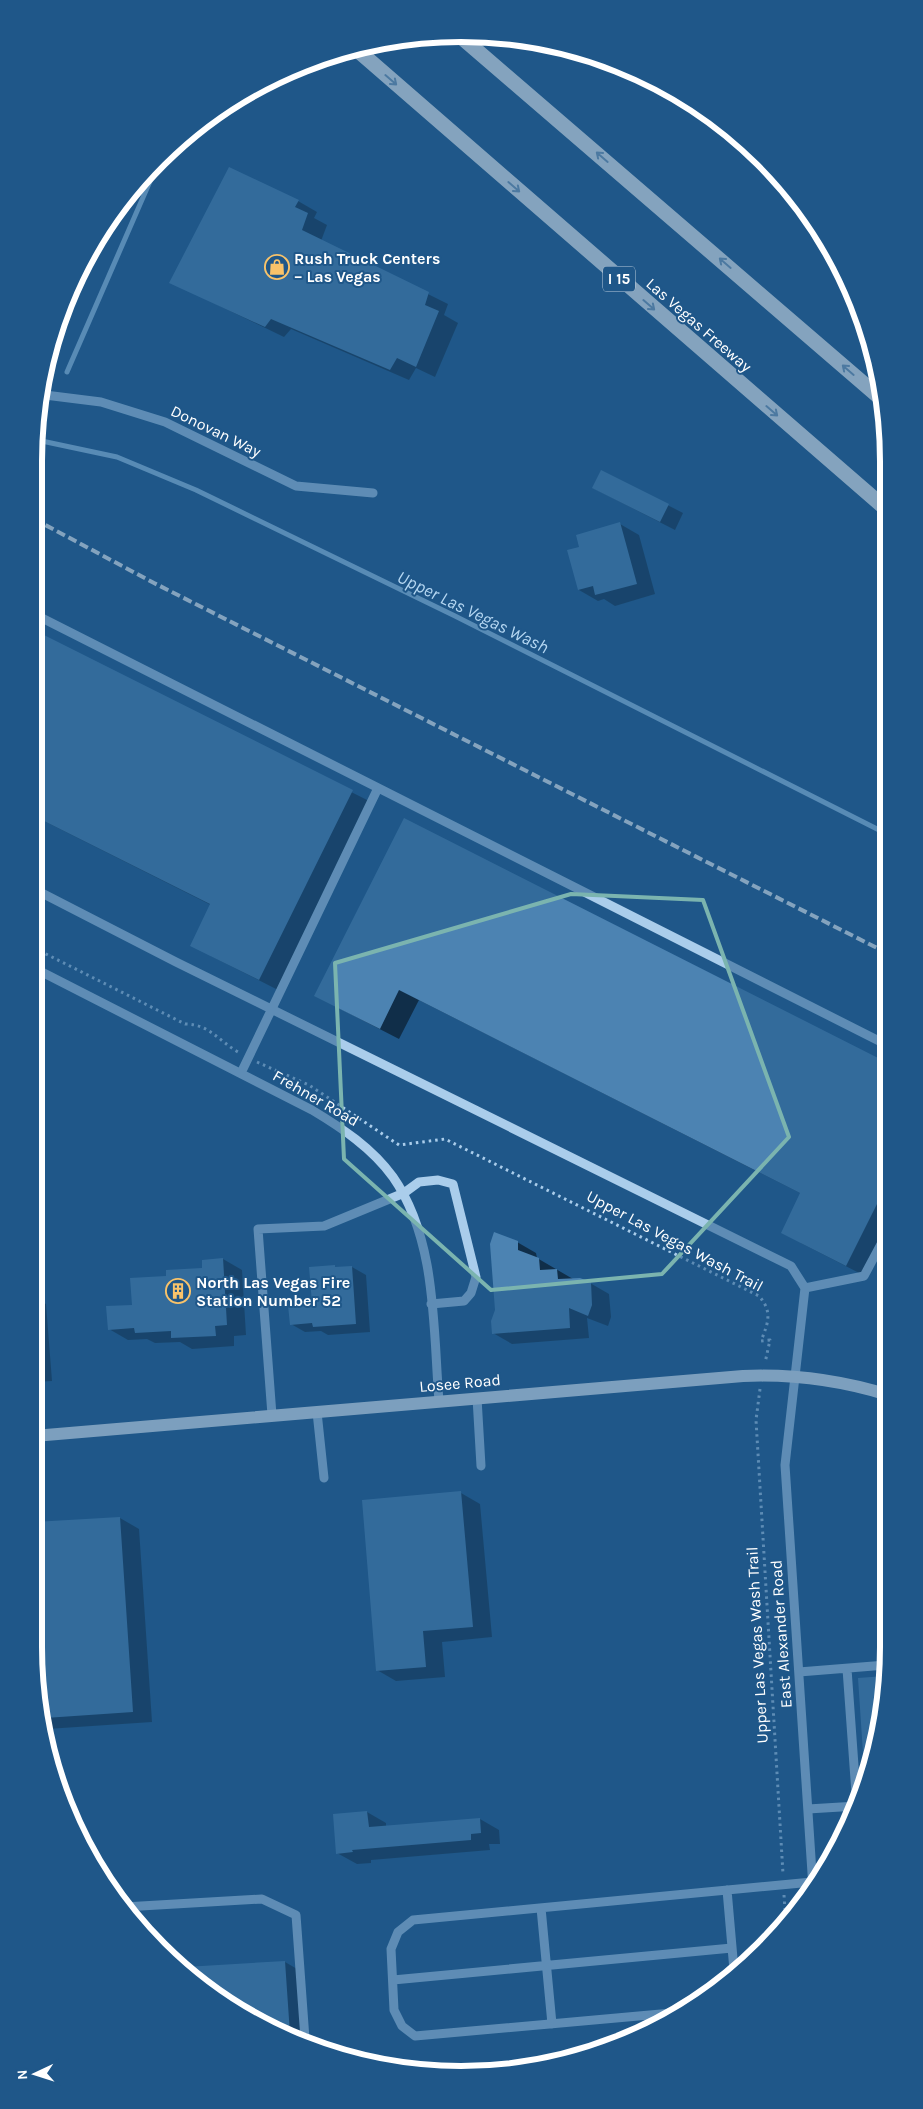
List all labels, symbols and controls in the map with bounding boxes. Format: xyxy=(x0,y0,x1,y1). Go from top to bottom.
one-way arrow xyxy=(385,74,398,86)
one-way arrow xyxy=(596,151,609,163)
one-way arrow xyxy=(507,181,520,193)
place label: Rush Truck Centers – Las Vegas xyxy=(294,249,440,286)
shop icon: Rush Truck Centers – Las Vegas xyxy=(264,254,290,280)
one-way arrow xyxy=(719,257,732,269)
road number: I 15 xyxy=(603,266,635,292)
street label: Las Vegas Freeway xyxy=(642,274,756,376)
one-way arrow xyxy=(643,299,656,311)
one-way arrow xyxy=(841,364,854,376)
street label: Donovan Way xyxy=(168,401,265,461)
one-way arrow xyxy=(766,405,779,417)
water label: Upper Las Vegas Wash xyxy=(394,566,552,658)
street label: Frehner Road xyxy=(270,1066,362,1130)
street label: Upper Las Vegas Wash Trail xyxy=(583,1186,767,1296)
place label: North Las Vegas Fire Station Number 52 xyxy=(196,1273,350,1310)
building icon: North Las Vegas Fire Station Number 52 xyxy=(165,1278,191,1304)
street label: Losee Road xyxy=(418,1370,502,1396)
street label: Upper Las Vegas Wash Trail xyxy=(742,1546,772,1744)
street label: East Alexander Road xyxy=(766,1559,796,1709)
north arrow xyxy=(10,2049,60,2099)
text: N xyxy=(14,2069,31,2080)

